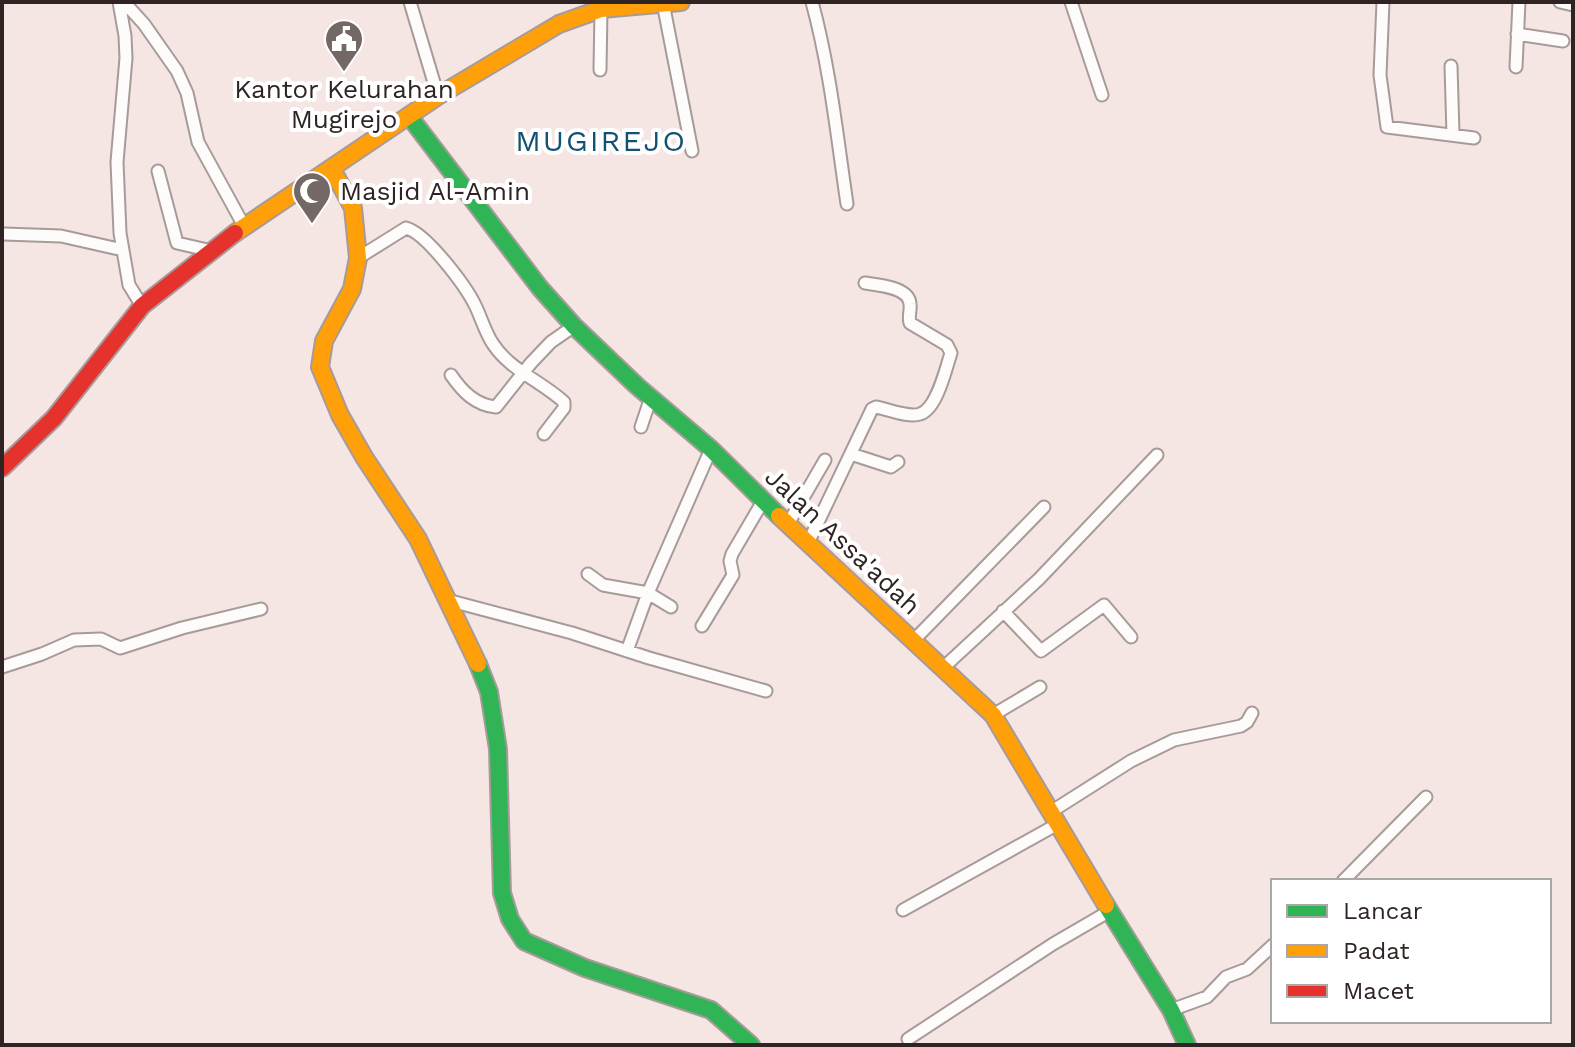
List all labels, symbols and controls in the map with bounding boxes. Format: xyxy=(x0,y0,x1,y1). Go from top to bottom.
public building icon: Kantor Kelurahan Mugirejo xyxy=(323,18,365,73)
place label: Kantor Kelurahan Mugirejo xyxy=(234,74,454,134)
district label: MUGIREJO xyxy=(515,123,687,158)
mosque icon: Masjid Al-Amin xyxy=(291,170,333,225)
place label: Masjid Al-Amin xyxy=(340,176,530,206)
street label: Jalan Assa'adah xyxy=(759,461,927,621)
legend xyxy=(1271,879,1551,1023)
text: Lancar xyxy=(1343,897,1423,925)
text: Padat xyxy=(1343,937,1409,965)
text: Macet xyxy=(1343,977,1414,1005)

